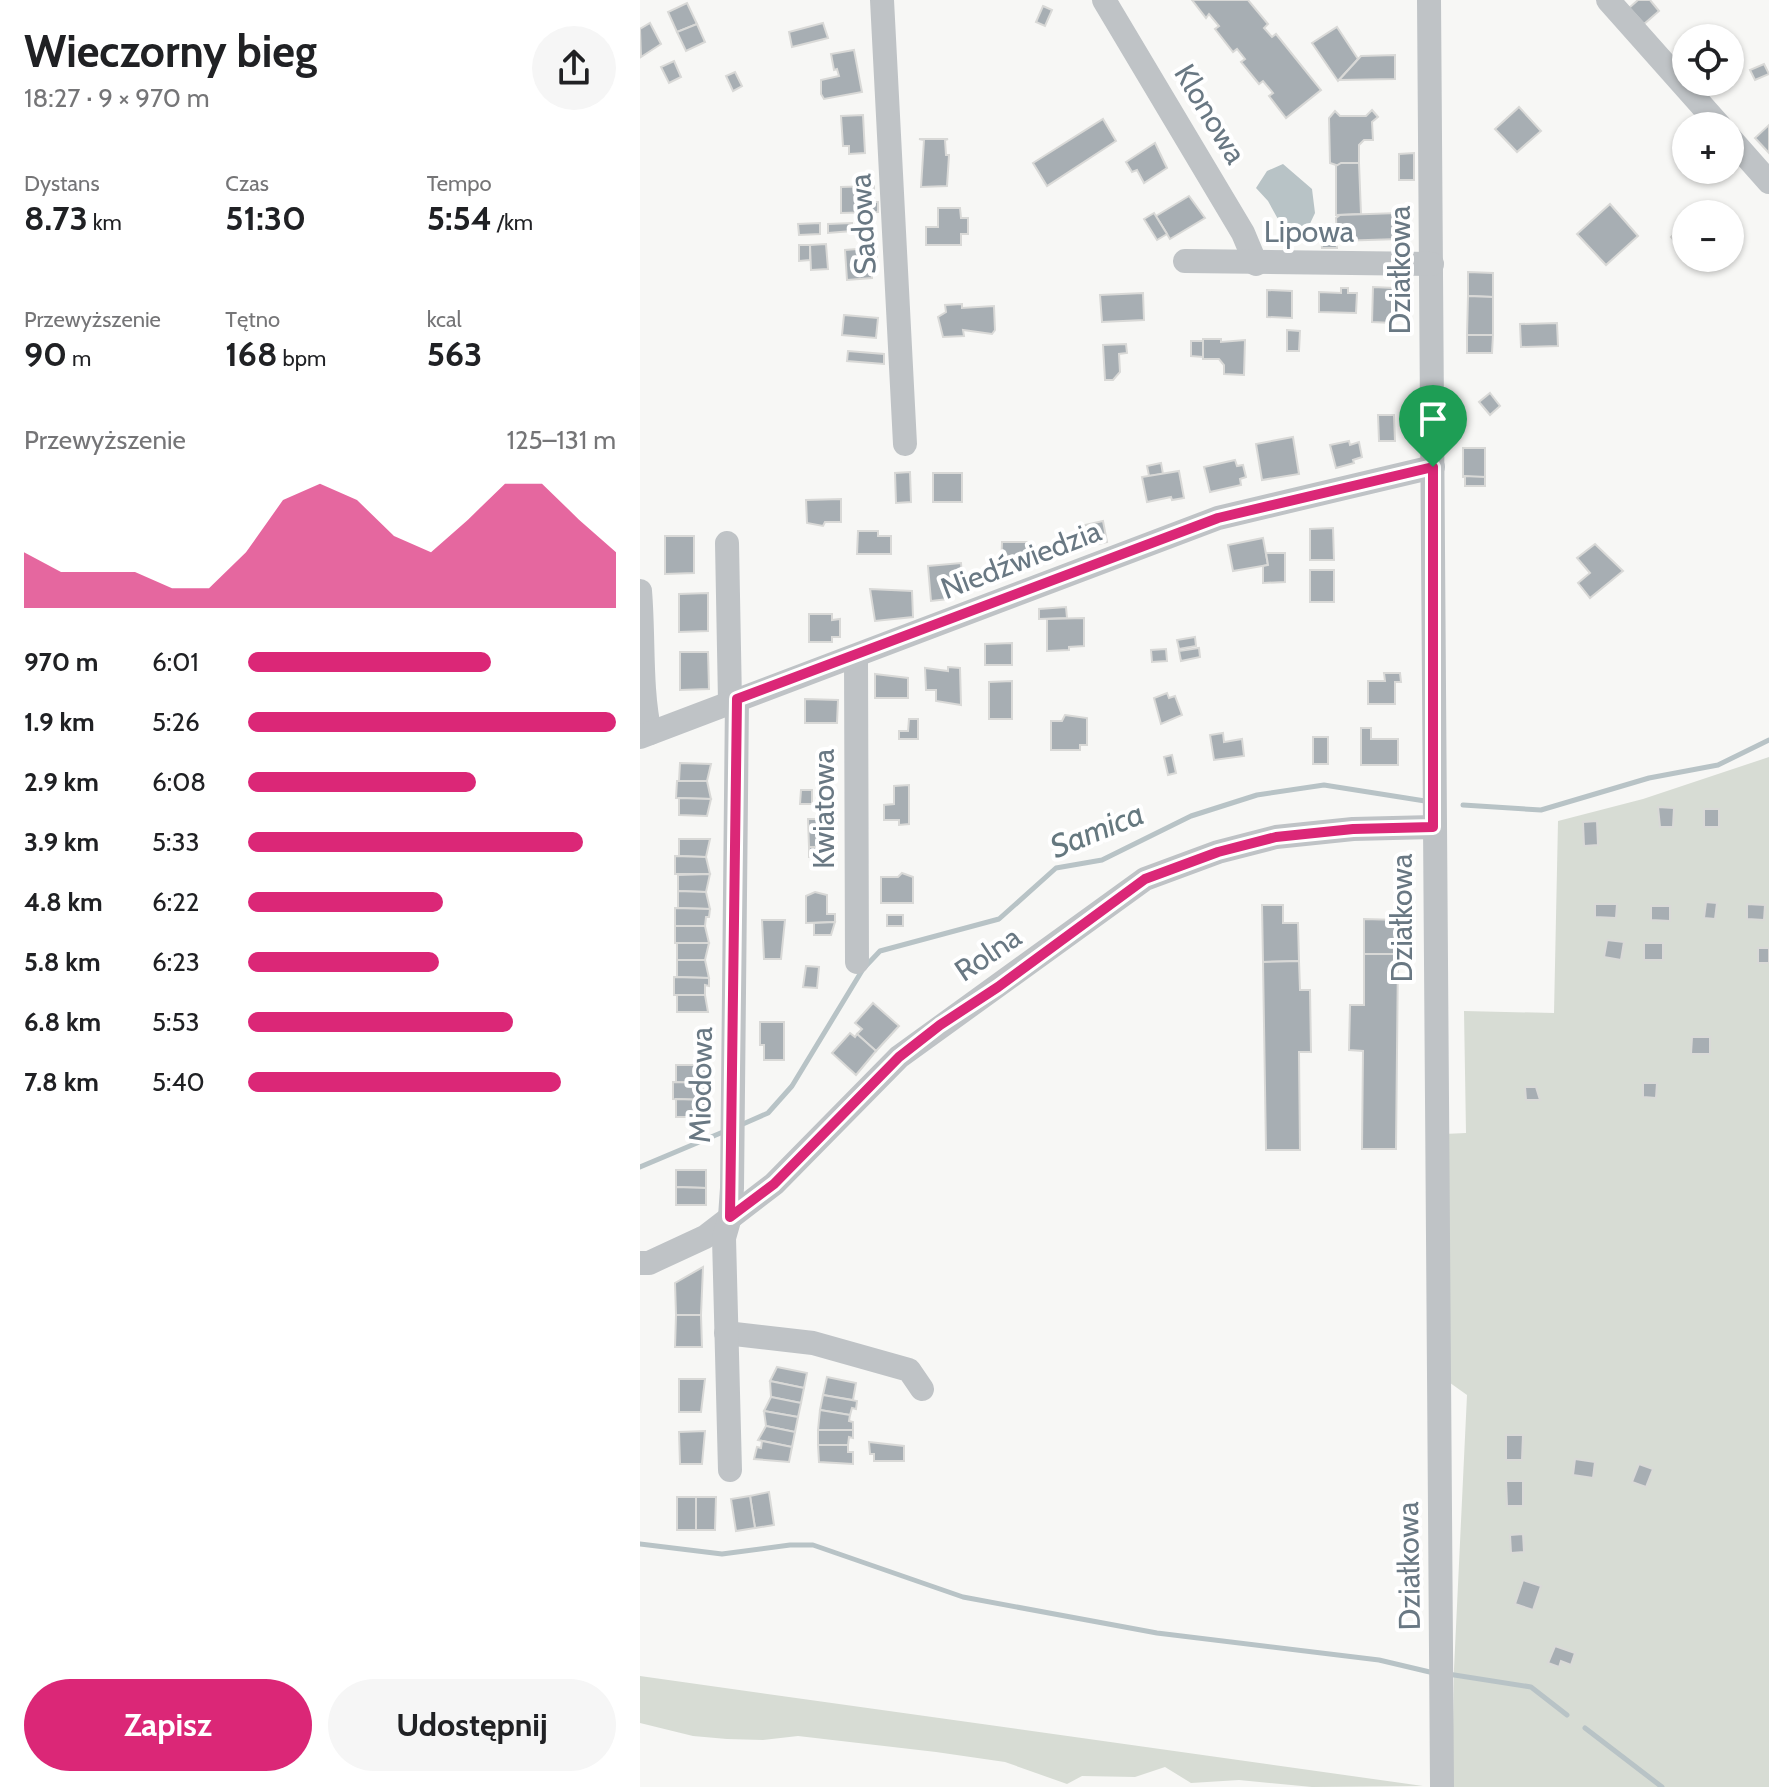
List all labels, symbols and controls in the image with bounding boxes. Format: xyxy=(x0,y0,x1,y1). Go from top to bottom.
map controls xyxy=(1672,24,1744,272)
button: locate xyxy=(1672,24,1744,96)
text: Wieczorny bieg xyxy=(24,25,317,78)
button: share xyxy=(532,26,616,110)
street label: Klonowa xyxy=(1166,57,1255,171)
text: 18:27 · 9 × 970 m xyxy=(24,82,210,114)
button: + xyxy=(1672,112,1744,184)
text: Dystans xyxy=(24,170,100,197)
text: Czas xyxy=(225,170,269,197)
text: Tempo xyxy=(427,170,492,197)
street label: Sadowa xyxy=(841,172,884,275)
text: 8.73 xyxy=(24,197,88,239)
text: 51:30 xyxy=(225,197,306,239)
text: 5:54 xyxy=(427,197,492,239)
button: − xyxy=(1672,200,1744,272)
street label: Działkowa xyxy=(1381,205,1418,334)
text: km xyxy=(88,209,122,236)
text: /km xyxy=(492,209,533,236)
street label: Lipowa xyxy=(1264,213,1355,250)
text: Przewyższenie xyxy=(24,306,161,333)
text: Tętno xyxy=(225,306,280,333)
text: kcal xyxy=(427,306,462,333)
text: 90 xyxy=(24,333,67,375)
text: 168 xyxy=(225,333,278,375)
text: 563 xyxy=(427,333,482,375)
text: m xyxy=(67,345,91,372)
text: bpm xyxy=(278,345,326,372)
pin xyxy=(1399,385,1467,467)
icon: arrive xyxy=(1411,397,1455,441)
text: Przewyższenie xyxy=(24,424,186,456)
text: 125–131 m xyxy=(506,424,616,456)
street label: Niedźwiedzia xyxy=(936,512,1107,607)
text: 970 m xyxy=(24,646,98,678)
text: 6:01 xyxy=(152,646,199,678)
text: 1.9 km xyxy=(24,706,95,738)
text: 5:26 xyxy=(152,706,200,738)
street label: Kwiatowa xyxy=(805,748,842,869)
text: 2.9 km xyxy=(24,766,99,798)
text: 6:08 xyxy=(152,766,206,798)
water label: Samica xyxy=(1044,793,1149,866)
text: 3.9 km xyxy=(24,826,99,858)
text: 5:33 xyxy=(152,826,200,858)
street label: Działkowa xyxy=(1383,853,1420,982)
text: 4.8 km xyxy=(24,886,103,918)
text: 6:22 xyxy=(152,886,199,918)
street label: Rolna xyxy=(947,918,1029,989)
text: 5.8 km xyxy=(24,946,101,978)
text: 6:23 xyxy=(152,946,200,978)
text: 6.8 km xyxy=(24,1006,101,1038)
text: 5:53 xyxy=(152,1006,200,1038)
street label: Miodowa xyxy=(681,1026,720,1143)
text: 7.8 km xyxy=(24,1066,99,1098)
text: 5:40 xyxy=(152,1066,205,1098)
street label: Działkowa xyxy=(1389,1501,1428,1631)
button: Zapisz xyxy=(24,1679,312,1771)
button: Udostępnij xyxy=(328,1679,616,1771)

